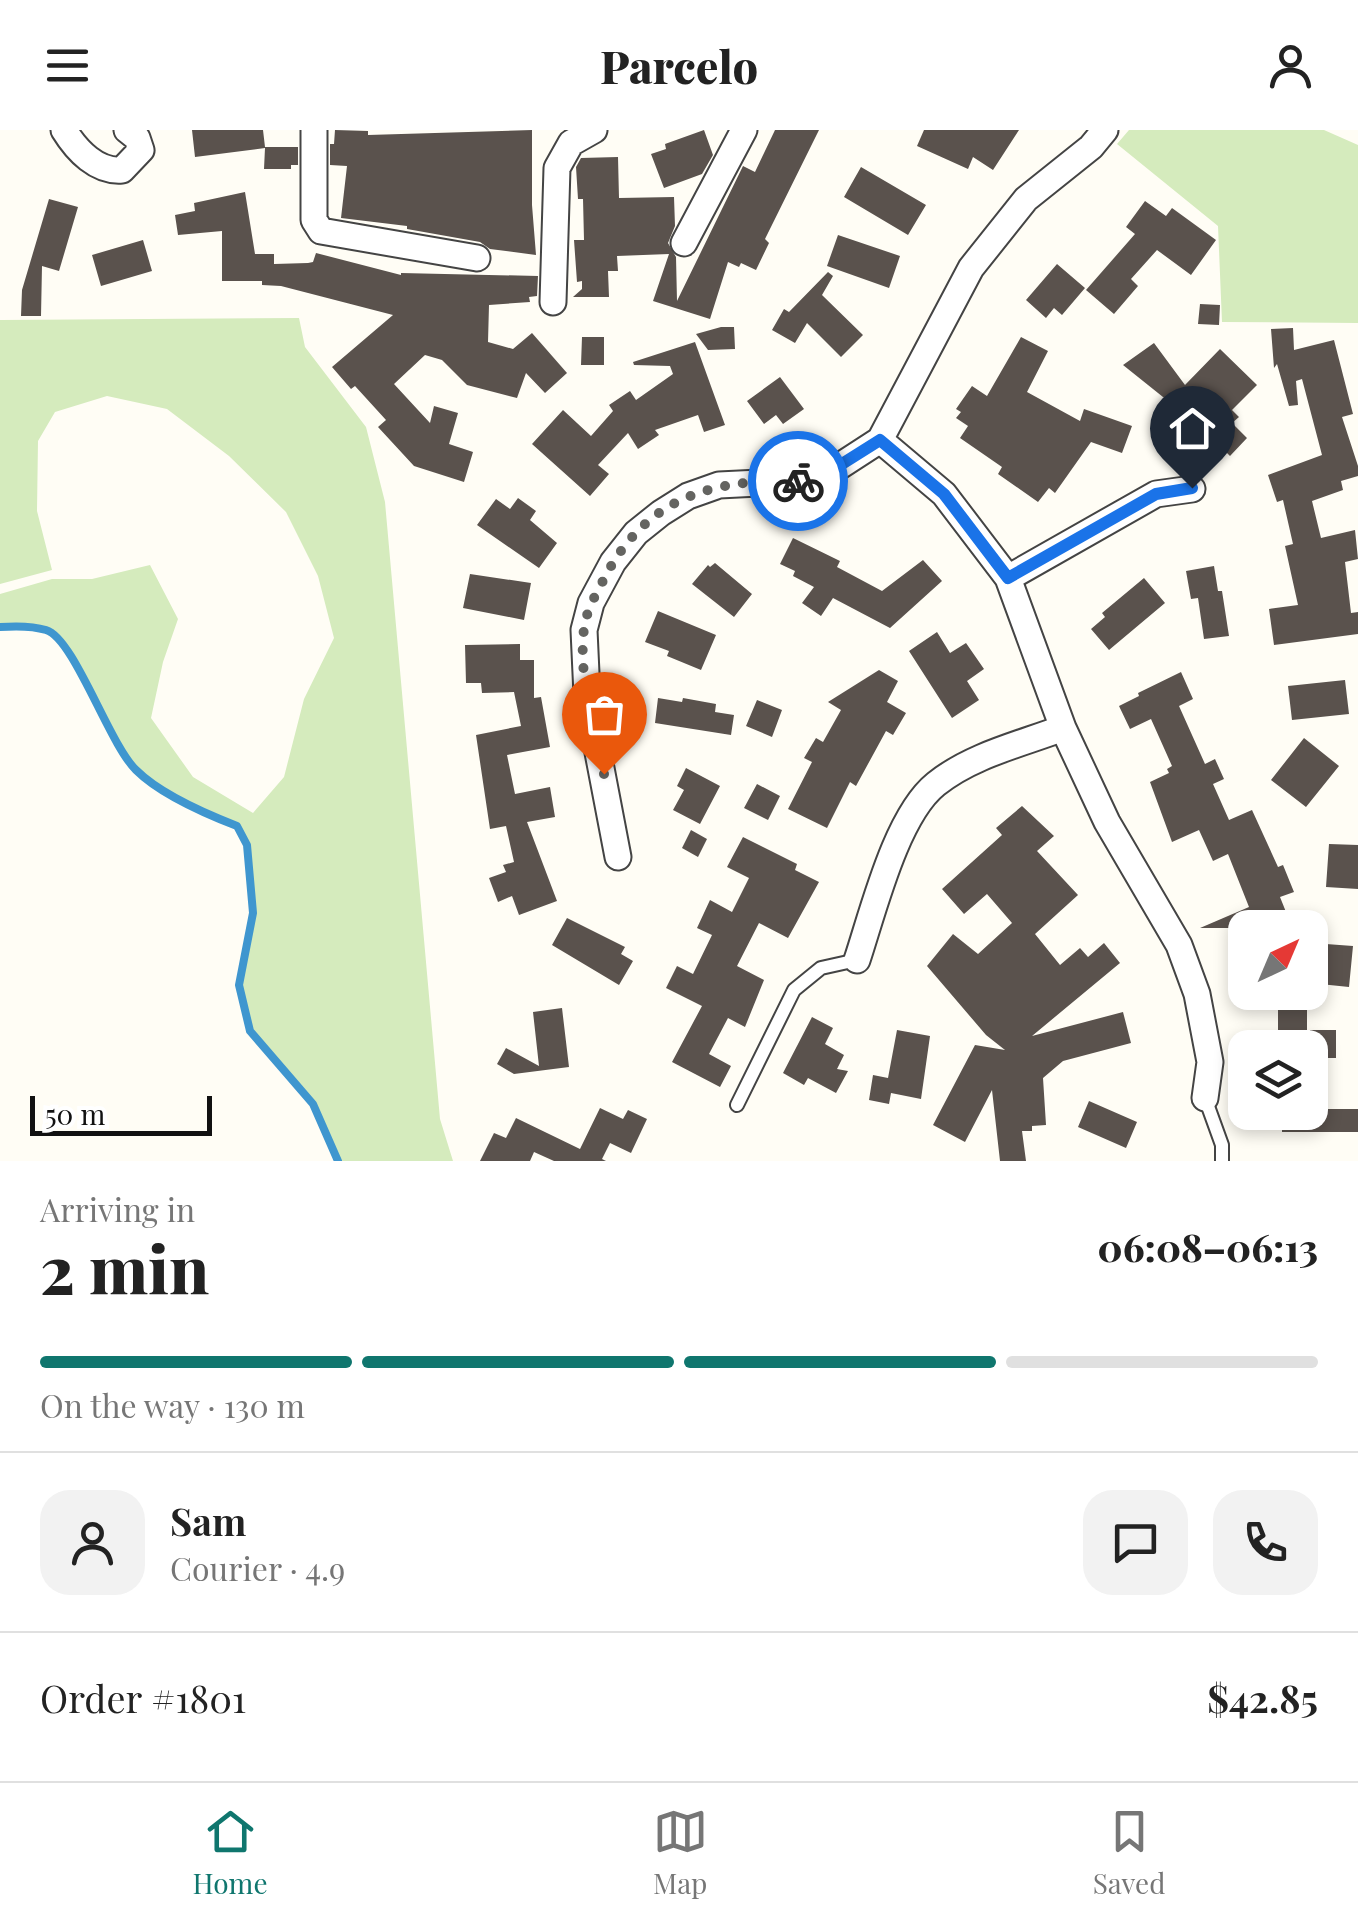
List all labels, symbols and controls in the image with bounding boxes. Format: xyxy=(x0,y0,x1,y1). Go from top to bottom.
text: Parcelo xyxy=(600,35,758,95)
icon: menu xyxy=(40,38,95,93)
icon: person xyxy=(1263,38,1318,93)
pin xyxy=(1150,386,1235,489)
icon: home xyxy=(1165,401,1220,456)
courier xyxy=(748,431,848,531)
icon: bike xyxy=(771,454,826,509)
pin xyxy=(562,672,647,775)
icon: bag xyxy=(577,687,632,742)
north arrow xyxy=(1228,910,1328,1010)
map controls xyxy=(1228,910,1328,1130)
button: layers xyxy=(1228,1030,1328,1130)
scale bar xyxy=(30,1091,212,1136)
text: 50 m xyxy=(45,1095,105,1132)
text: Arriving in xyxy=(40,1187,195,1230)
text: 06:08–06:13 xyxy=(1098,1221,1318,1272)
text: 2 min xyxy=(40,1224,209,1310)
text: On the way · 130 m xyxy=(40,1383,305,1426)
button: person xyxy=(40,1490,145,1595)
button: chat xyxy=(1083,1490,1188,1595)
button: phone xyxy=(1213,1490,1318,1595)
text: Sam xyxy=(170,1495,246,1546)
text: Courier · 4.9 xyxy=(170,1546,345,1589)
text: Order #1801 xyxy=(40,1672,246,1723)
text: $42.85 xyxy=(1207,1672,1318,1723)
tab: Home xyxy=(193,1804,268,1901)
tab: Map xyxy=(653,1804,708,1901)
tab: Saved xyxy=(1093,1804,1165,1901)

